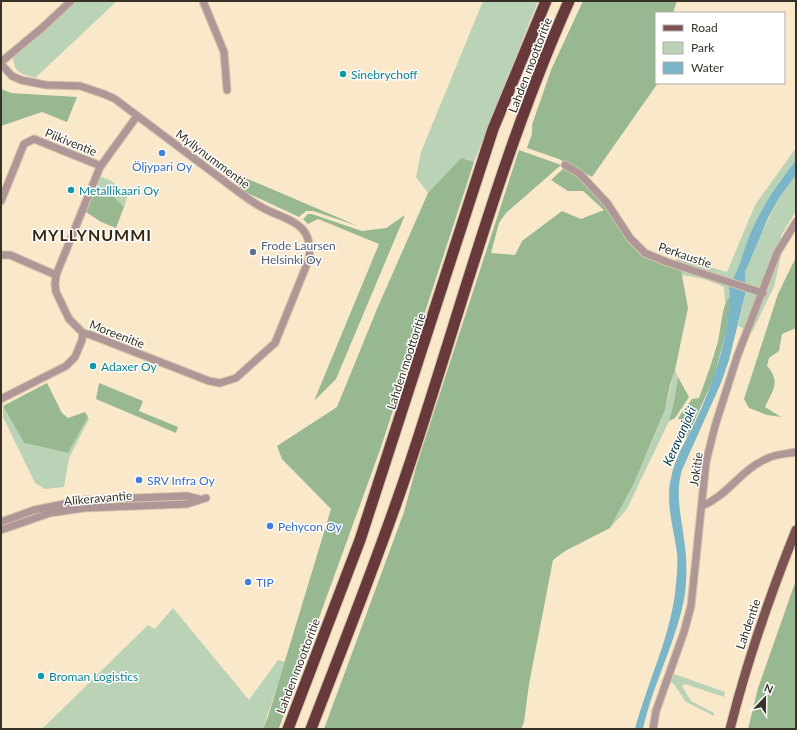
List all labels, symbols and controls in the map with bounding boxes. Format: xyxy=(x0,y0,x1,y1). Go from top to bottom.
legend xyxy=(655,12,785,84)
street label: Lahden moottoritie xyxy=(505,15,555,115)
text: Road xyxy=(691,20,718,35)
text: Park xyxy=(691,40,715,55)
text: Water xyxy=(691,60,724,75)
place label: Sinebrychoff xyxy=(351,67,418,82)
marker: Sinebrychoff xyxy=(338,69,348,79)
street label: Piikiventie xyxy=(43,125,99,159)
street label: Myllynummentie xyxy=(173,126,253,192)
marker: Öljypari Oy xyxy=(157,148,167,158)
place label: Öljypari Oy xyxy=(132,159,193,174)
place label: Metallikaari Oy xyxy=(79,183,160,198)
marker: Metallikaari Oy xyxy=(66,185,76,195)
district label: MYLLYNUMMI xyxy=(32,225,152,244)
place label: Frode Laursen Helsinki Oy xyxy=(261,238,336,267)
street label: Perkaustie xyxy=(656,239,714,271)
marker: Frode Laursen Helsinki Oy xyxy=(248,247,258,257)
street label: Lahden moottoritie xyxy=(383,311,429,411)
street label: Moreenitie xyxy=(87,317,147,351)
place label: Adaxer Oy xyxy=(101,359,157,374)
marker: Adaxer Oy xyxy=(88,361,98,371)
water label: Keravanjoki xyxy=(659,404,699,468)
street label: Jokitie xyxy=(686,451,706,487)
place label: SRV Infra Oy xyxy=(147,473,216,488)
marker: SRV Infra Oy xyxy=(134,475,144,485)
street label: Alikeravantie xyxy=(63,488,133,508)
place label: Pehycon Oy xyxy=(278,519,343,534)
marker: Pehycon Oy xyxy=(265,521,275,531)
place label: TIP xyxy=(256,575,274,590)
marker: TIP xyxy=(243,577,253,587)
street label: Lahdentie xyxy=(732,597,764,651)
street label: Lahden moottoritie xyxy=(273,616,323,716)
place label: Broman Logistics xyxy=(49,669,138,684)
marker: Broman Logistics xyxy=(36,671,46,681)
north arrow xyxy=(745,678,785,718)
text: N xyxy=(763,681,775,696)

